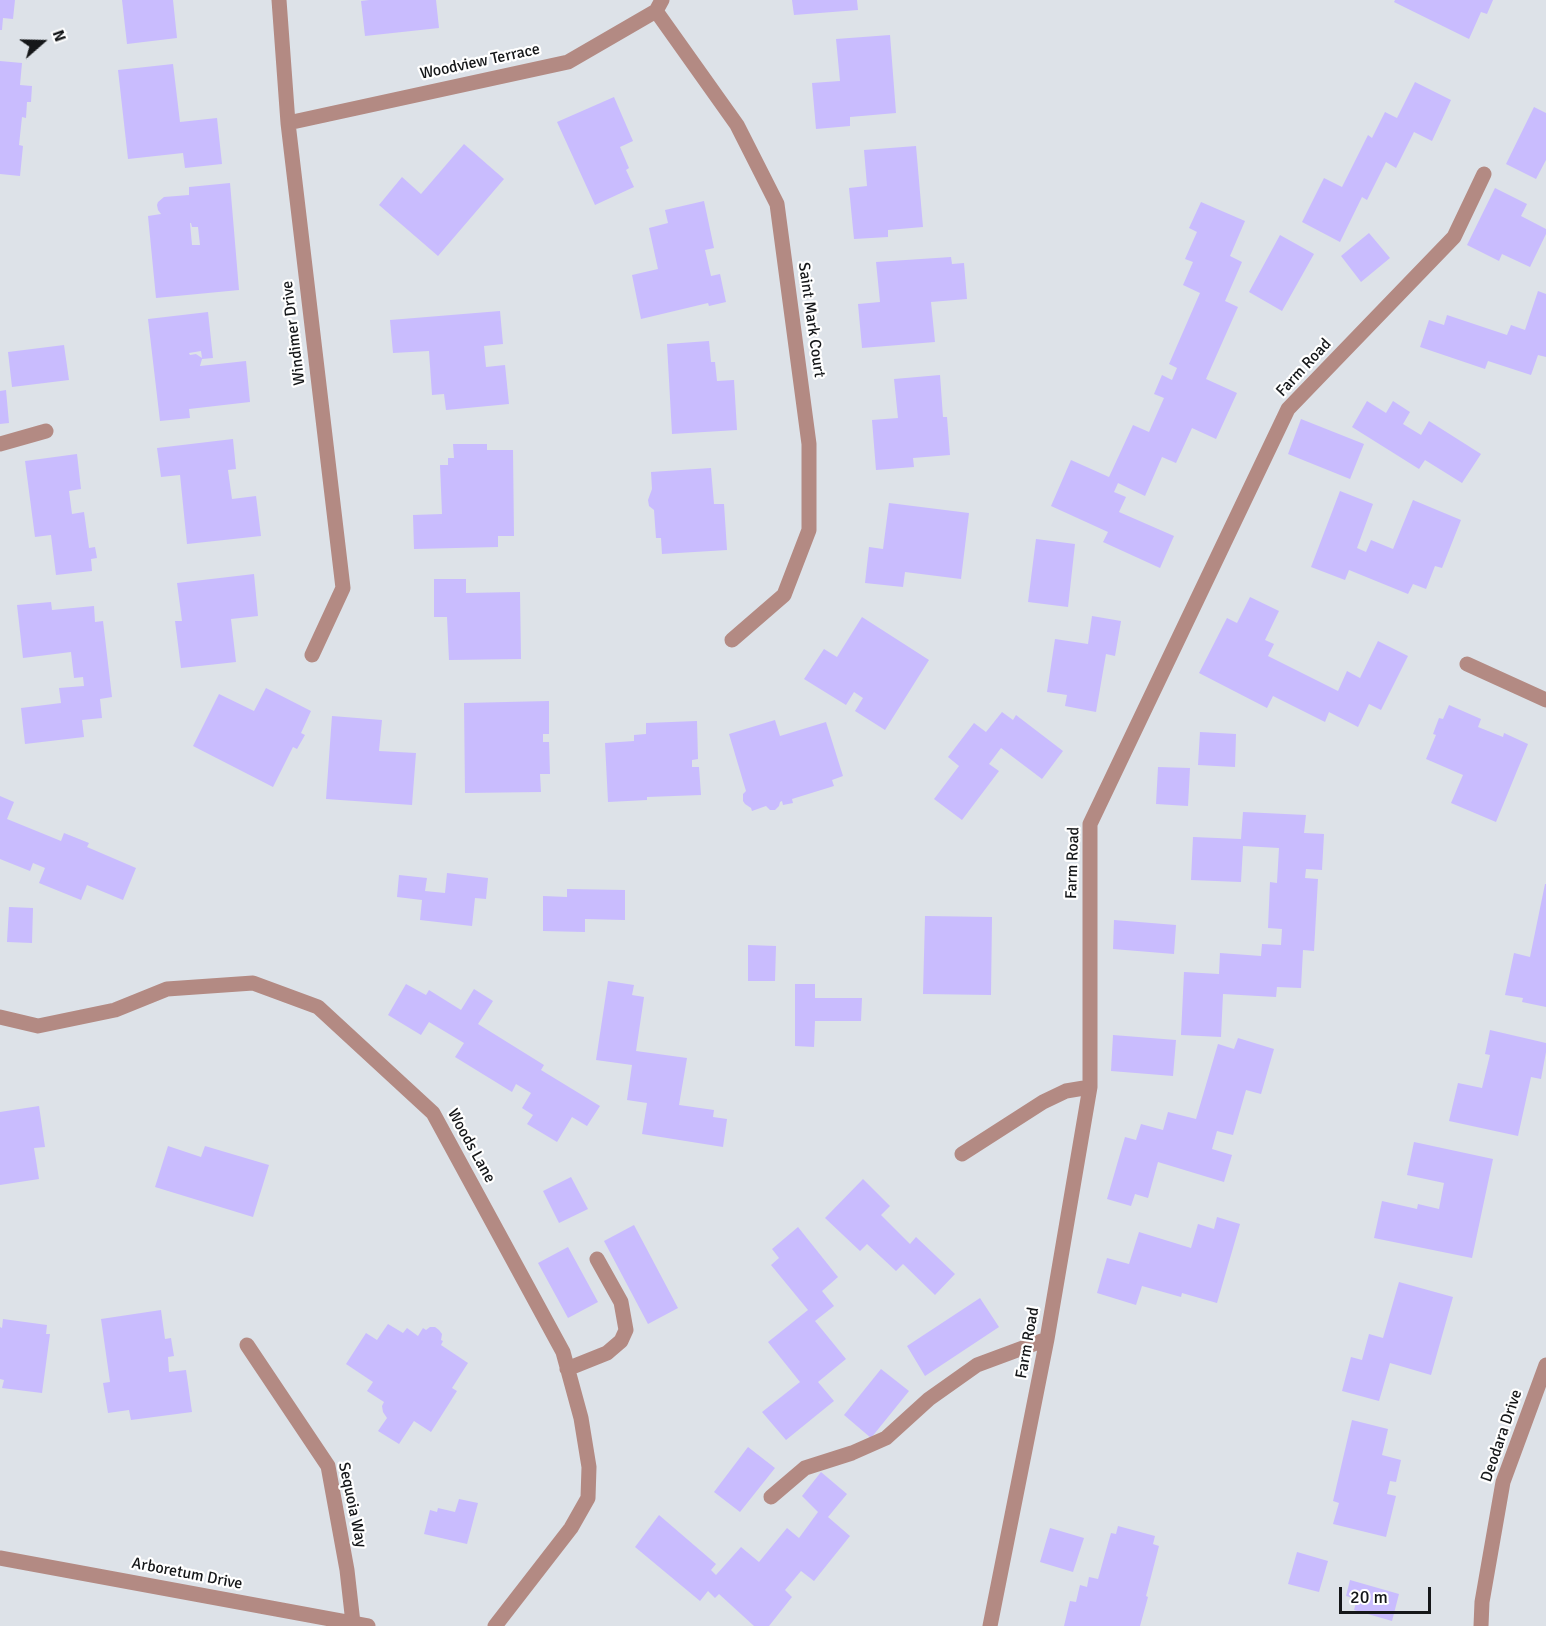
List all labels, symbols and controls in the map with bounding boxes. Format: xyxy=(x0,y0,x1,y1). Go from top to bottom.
north arrow xyxy=(12,12,72,72)
text: N xyxy=(48,27,70,44)
street label: Woodview Terrace xyxy=(418,40,542,84)
street label: Saint Mark Court xyxy=(793,261,829,379)
street label: Windimer Drive xyxy=(278,280,310,386)
street label: Farm Road xyxy=(1272,335,1336,401)
street label: Farm Road xyxy=(1062,827,1084,899)
street label: Woods Lane xyxy=(443,1106,499,1186)
street label: Farm Road xyxy=(1012,1306,1044,1380)
street label: Deodara Drive xyxy=(1477,1387,1527,1485)
street label: Sequoia Way xyxy=(334,1461,370,1549)
street label: Arboretum Drive xyxy=(130,1554,244,1594)
scale bar xyxy=(1342,1575,1434,1613)
text: 20 m xyxy=(1350,1586,1388,1608)

